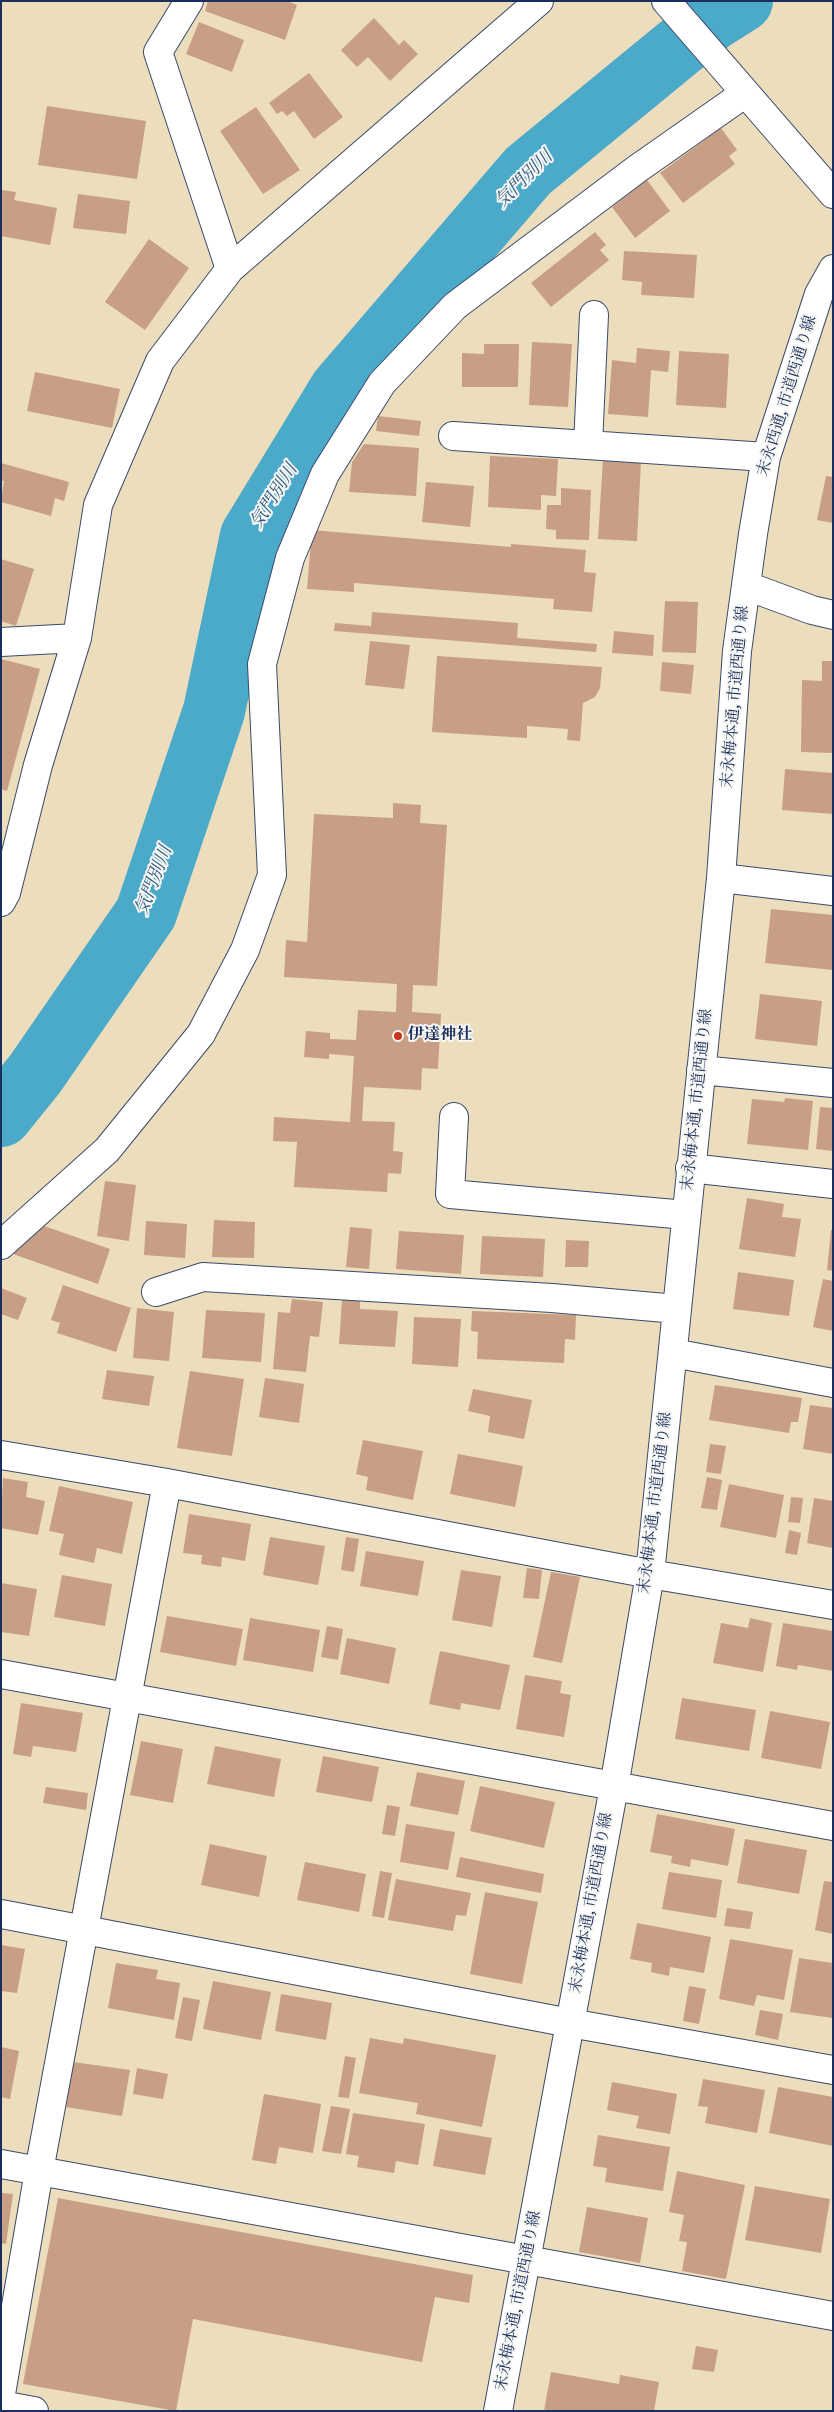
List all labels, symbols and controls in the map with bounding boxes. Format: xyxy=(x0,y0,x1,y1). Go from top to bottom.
water label: 気門別川 xyxy=(492,147,558,213)
street label: 末永西通, 市道西通り線 xyxy=(754,313,822,479)
water label: 気門別川 xyxy=(247,461,303,533)
street label: 末永梅本通, 市道西通り線 xyxy=(718,605,754,789)
water label: 気門別川 xyxy=(132,844,178,918)
street label: 末永梅本通, 市道西通り線 xyxy=(679,1008,717,1192)
place label: 伊達神社 xyxy=(408,1026,472,1046)
marker: 伊達神社 xyxy=(392,1030,404,1042)
street label: 末永梅本通, 市道西通り線 xyxy=(635,1411,677,1595)
street label: 末永梅本通, 市道西通り線 xyxy=(567,1811,617,1995)
street label: 末永梅本通, 市道西通り線 xyxy=(492,2209,546,2393)

